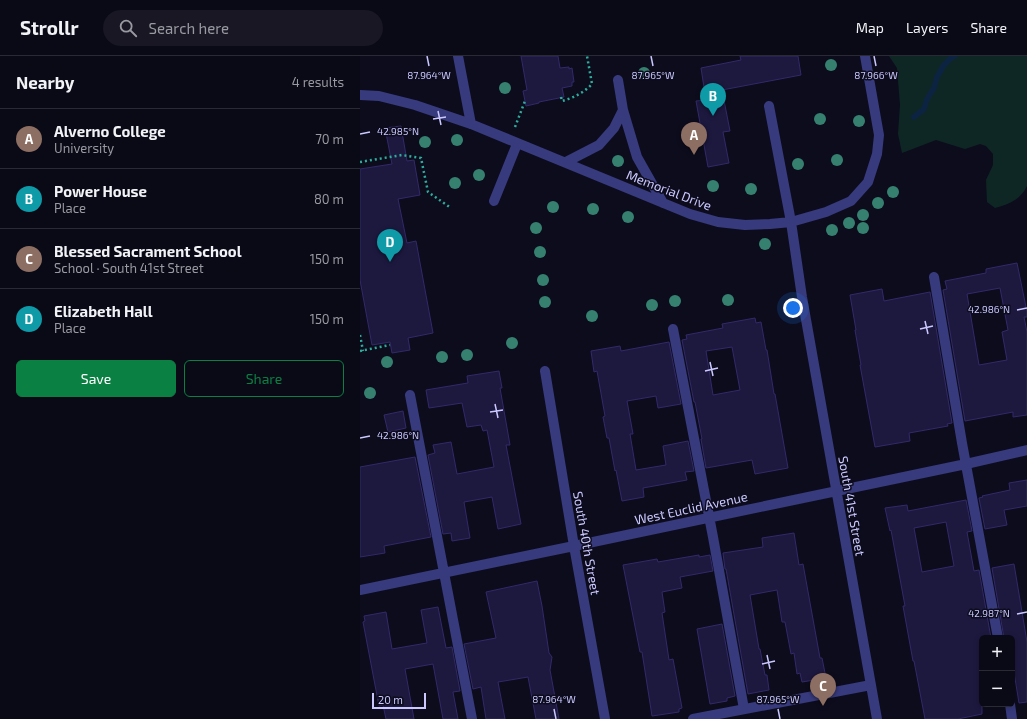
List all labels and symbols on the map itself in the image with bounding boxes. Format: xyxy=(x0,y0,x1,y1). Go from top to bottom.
text: 87.964°W xyxy=(407,69,451,81)
text: 87.965°W xyxy=(632,69,675,81)
text: 87.966°W xyxy=(854,69,898,81)
pin: B xyxy=(700,83,726,116)
pin: A xyxy=(681,122,707,155)
text: 42.985°N xyxy=(377,125,419,137)
street label: Memorial Drive xyxy=(624,166,714,214)
pin: D xyxy=(377,229,403,262)
your location xyxy=(783,298,803,318)
text: 42.986°N xyxy=(968,303,1010,315)
text: 42.986°N xyxy=(377,429,419,441)
street label: South 41st Street xyxy=(835,455,869,557)
street label: West Euclid Avenue xyxy=(633,488,749,528)
street label: South 40th Street xyxy=(570,490,604,596)
text: 42.987°N xyxy=(968,607,1010,619)
pin: C xyxy=(810,673,836,706)
scale bar xyxy=(372,691,426,710)
text: 87.964°W xyxy=(532,693,576,705)
text: 87.965°W xyxy=(757,693,800,705)

